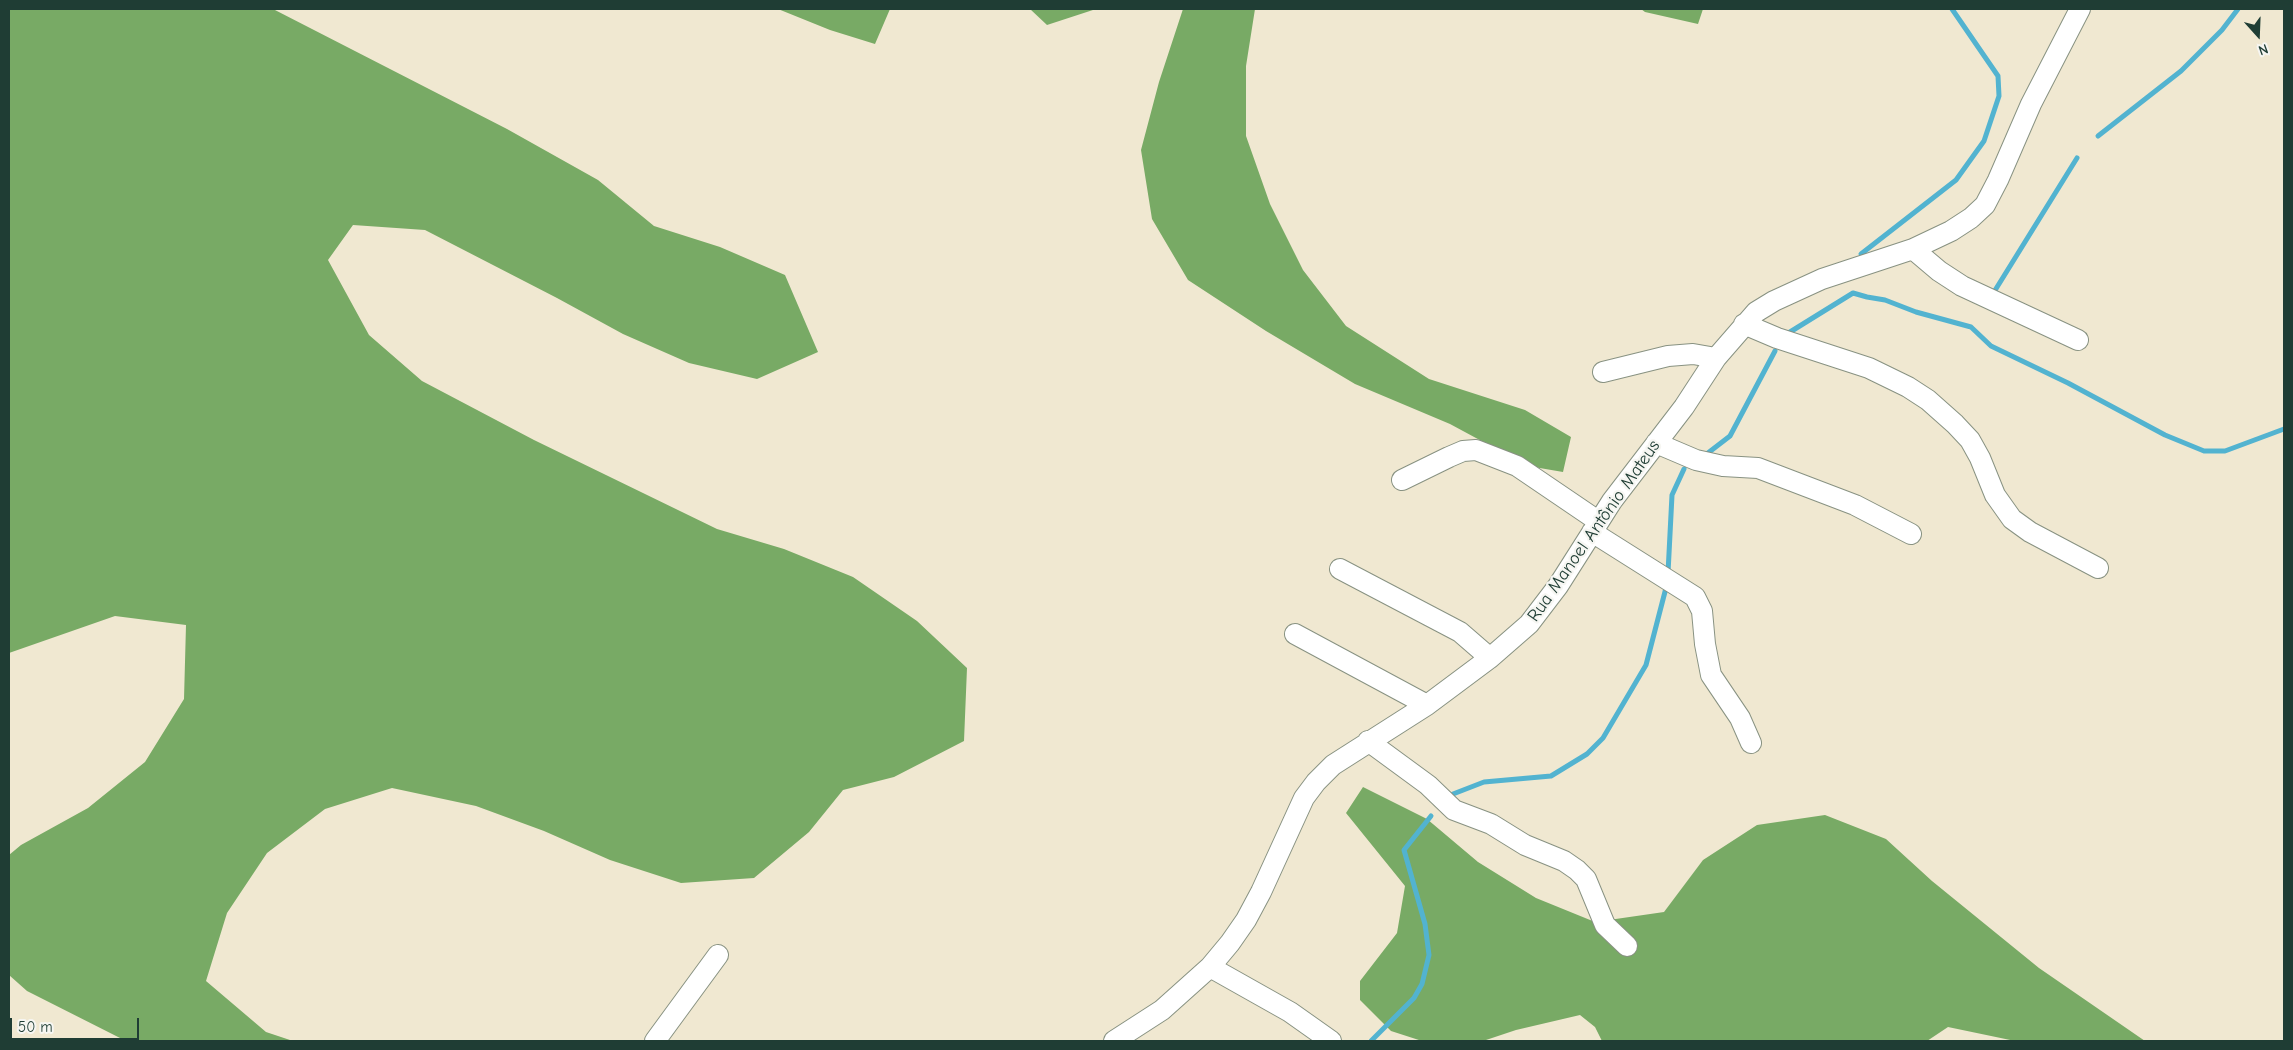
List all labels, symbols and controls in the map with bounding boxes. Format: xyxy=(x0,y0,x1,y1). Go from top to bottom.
north arrow xyxy=(2233,10,2283,60)
text: N xyxy=(2256,40,2271,59)
street label: Rua Manoel Antônio Mateus xyxy=(1523,436,1665,626)
scale bar xyxy=(12,1008,141,1040)
text: 50 m xyxy=(18,1018,53,1036)

